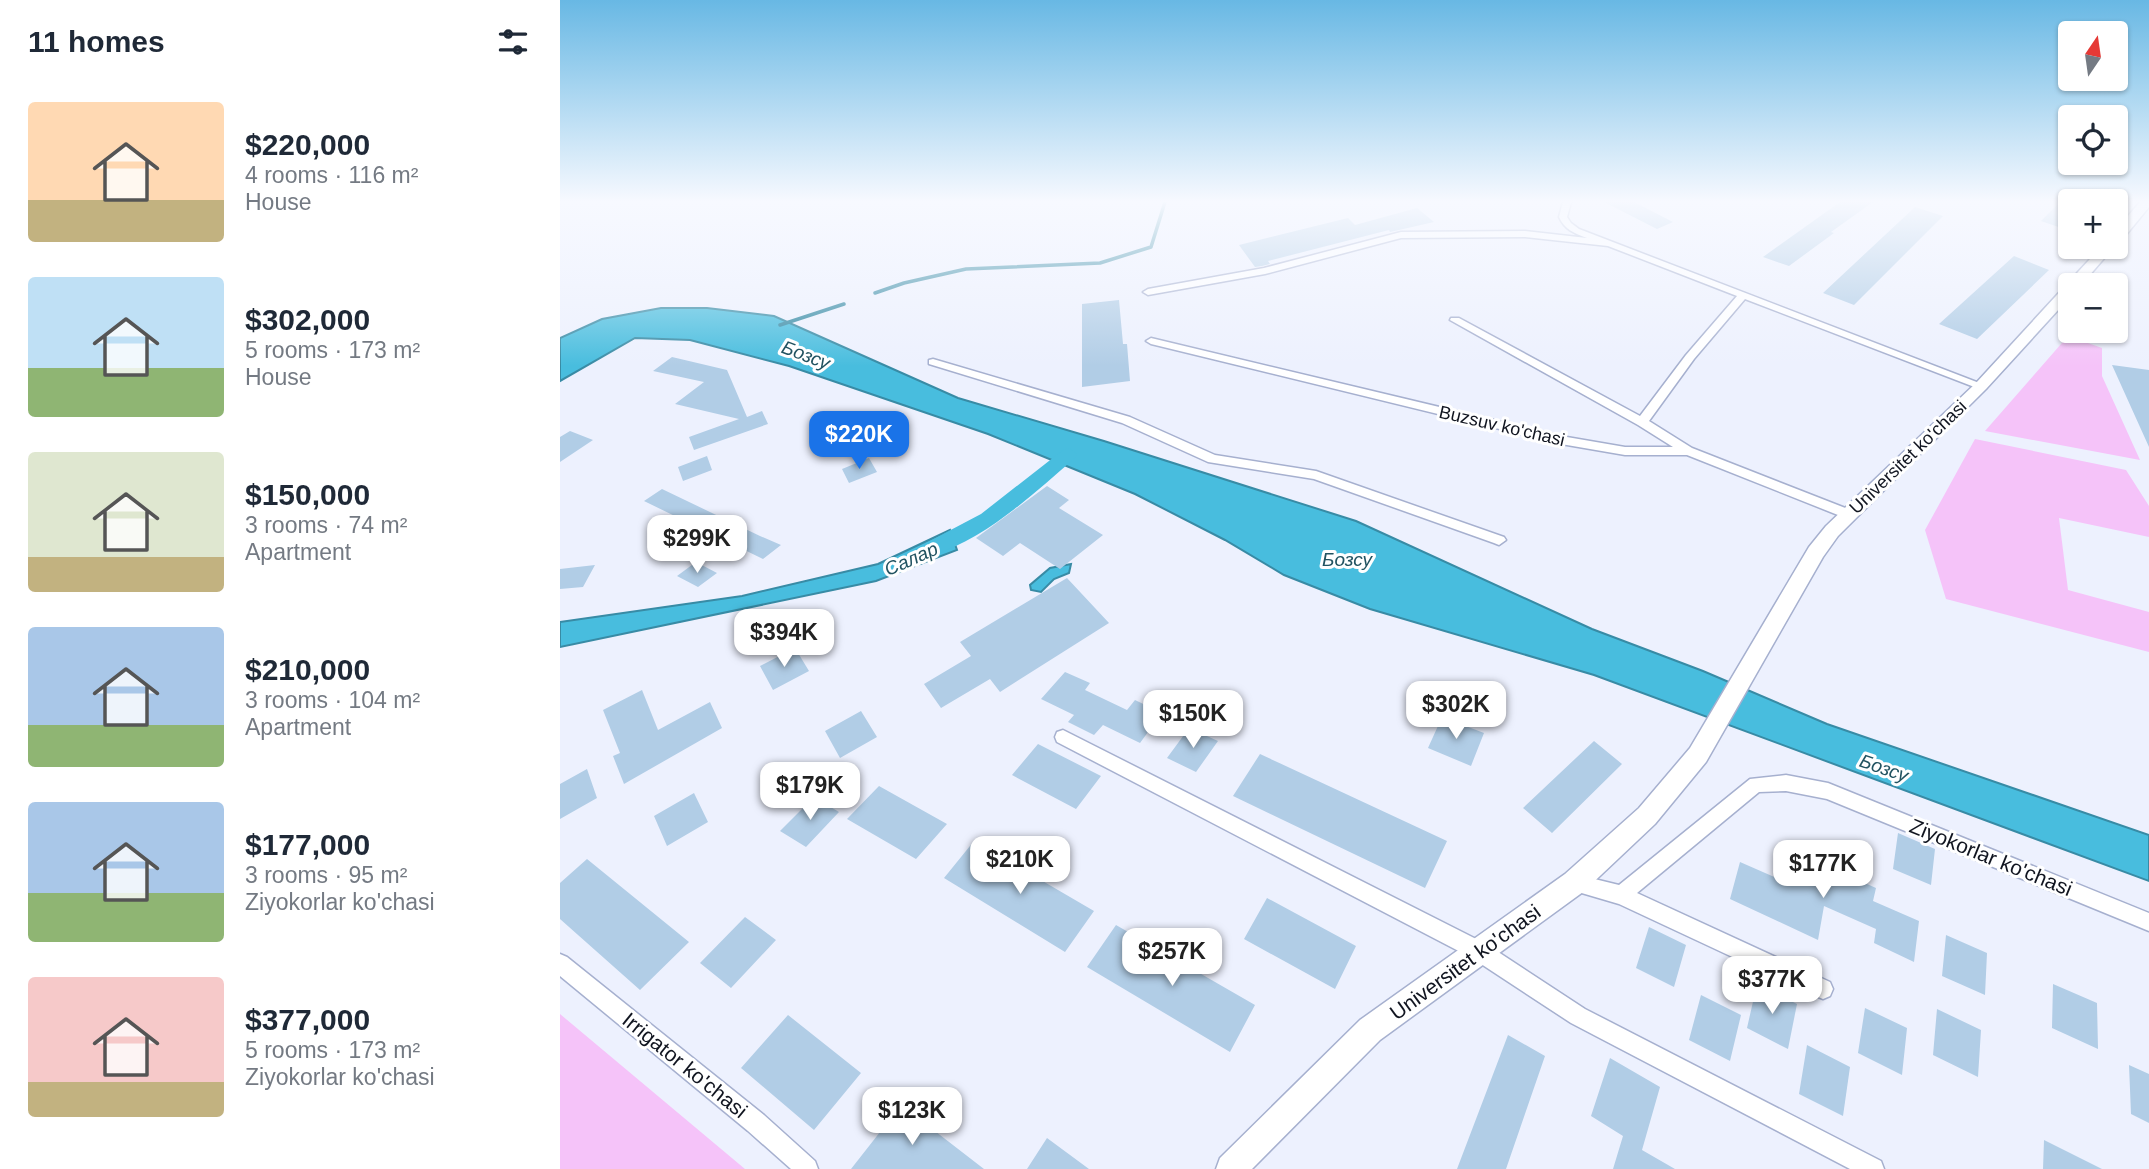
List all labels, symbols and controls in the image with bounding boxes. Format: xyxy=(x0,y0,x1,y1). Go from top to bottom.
north arrow xyxy=(2058,21,2128,91)
map controls xyxy=(2058,21,2128,343)
icon: filters xyxy=(494,23,532,61)
text: 11 homes xyxy=(28,25,165,58)
button: locate xyxy=(2058,105,2128,175)
text: $220,000 xyxy=(245,128,370,161)
icon: home xyxy=(84,130,168,214)
text: 4 rooms · 116 m² xyxy=(245,162,418,188)
text: House xyxy=(245,189,311,215)
button: + xyxy=(2058,189,2128,259)
button: − xyxy=(2058,273,2128,343)
text: $302,000 xyxy=(245,303,370,336)
icon: home xyxy=(84,305,168,389)
water label: Бозсу xyxy=(779,336,834,374)
text: 5 rooms · 173 m² xyxy=(245,337,420,363)
text: House xyxy=(245,364,311,390)
street label: Universitet ko'chasi xyxy=(1845,396,1971,518)
street label: Buzsuv ko'chasi xyxy=(1437,402,1567,450)
pin: $220K xyxy=(810,412,908,471)
text: $220K xyxy=(825,421,893,447)
text: $150,000 xyxy=(245,478,370,511)
icon: home xyxy=(84,480,168,564)
text: 3 rooms · 74 m² xyxy=(245,512,407,538)
pin: $299K xyxy=(648,516,746,575)
text: $299K xyxy=(663,525,731,551)
water label: Салар xyxy=(881,538,941,580)
text: Apartment xyxy=(245,539,351,565)
water label: Бозсу xyxy=(1322,549,1373,570)
pin: $394K xyxy=(735,610,833,669)
text: $394K xyxy=(750,619,818,645)
text: $210,000 xyxy=(245,653,370,686)
icon: home xyxy=(84,655,168,739)
pin: $302K xyxy=(1407,682,1505,741)
text: 3 rooms · 104 m² xyxy=(245,687,420,713)
pin: $150K xyxy=(1144,690,1242,750)
text: $302K xyxy=(1422,691,1490,717)
text: $150K xyxy=(1159,700,1227,726)
text: Apartment xyxy=(245,714,351,740)
water label: Бозсу xyxy=(1857,750,1912,787)
pin: $179K xyxy=(761,762,859,822)
text: $179K xyxy=(776,772,844,798)
street label: Ziyokorlar ko'chasi xyxy=(1906,814,2076,900)
text: $177,000 xyxy=(245,828,370,861)
icon: home xyxy=(84,830,168,914)
pin: $210K xyxy=(971,836,1069,896)
pin: $177K xyxy=(1774,841,1872,900)
text: $210K xyxy=(986,846,1054,872)
text: $177K xyxy=(1789,850,1857,876)
text: 3 rooms · 95 m² xyxy=(245,862,407,888)
text: Ziyokorlar ko'chasi xyxy=(245,889,435,915)
street label: Universitet ko'chasi xyxy=(1385,900,1545,1024)
pin: $257K xyxy=(1123,928,1221,988)
text: $257K xyxy=(1138,938,1206,964)
pin: $377K xyxy=(1723,956,1821,1016)
text: $377K xyxy=(1738,966,1806,992)
text: $377,000 xyxy=(245,1003,370,1036)
icon: home xyxy=(84,1005,168,1089)
street label: Irrigator ko'chasi xyxy=(618,1008,752,1122)
text: 5 rooms · 173 m² xyxy=(245,1037,420,1063)
text: Ziyokorlar ko'chasi xyxy=(245,1064,435,1090)
pin: $123K xyxy=(863,1088,961,1147)
text: $123K xyxy=(878,1097,946,1123)

